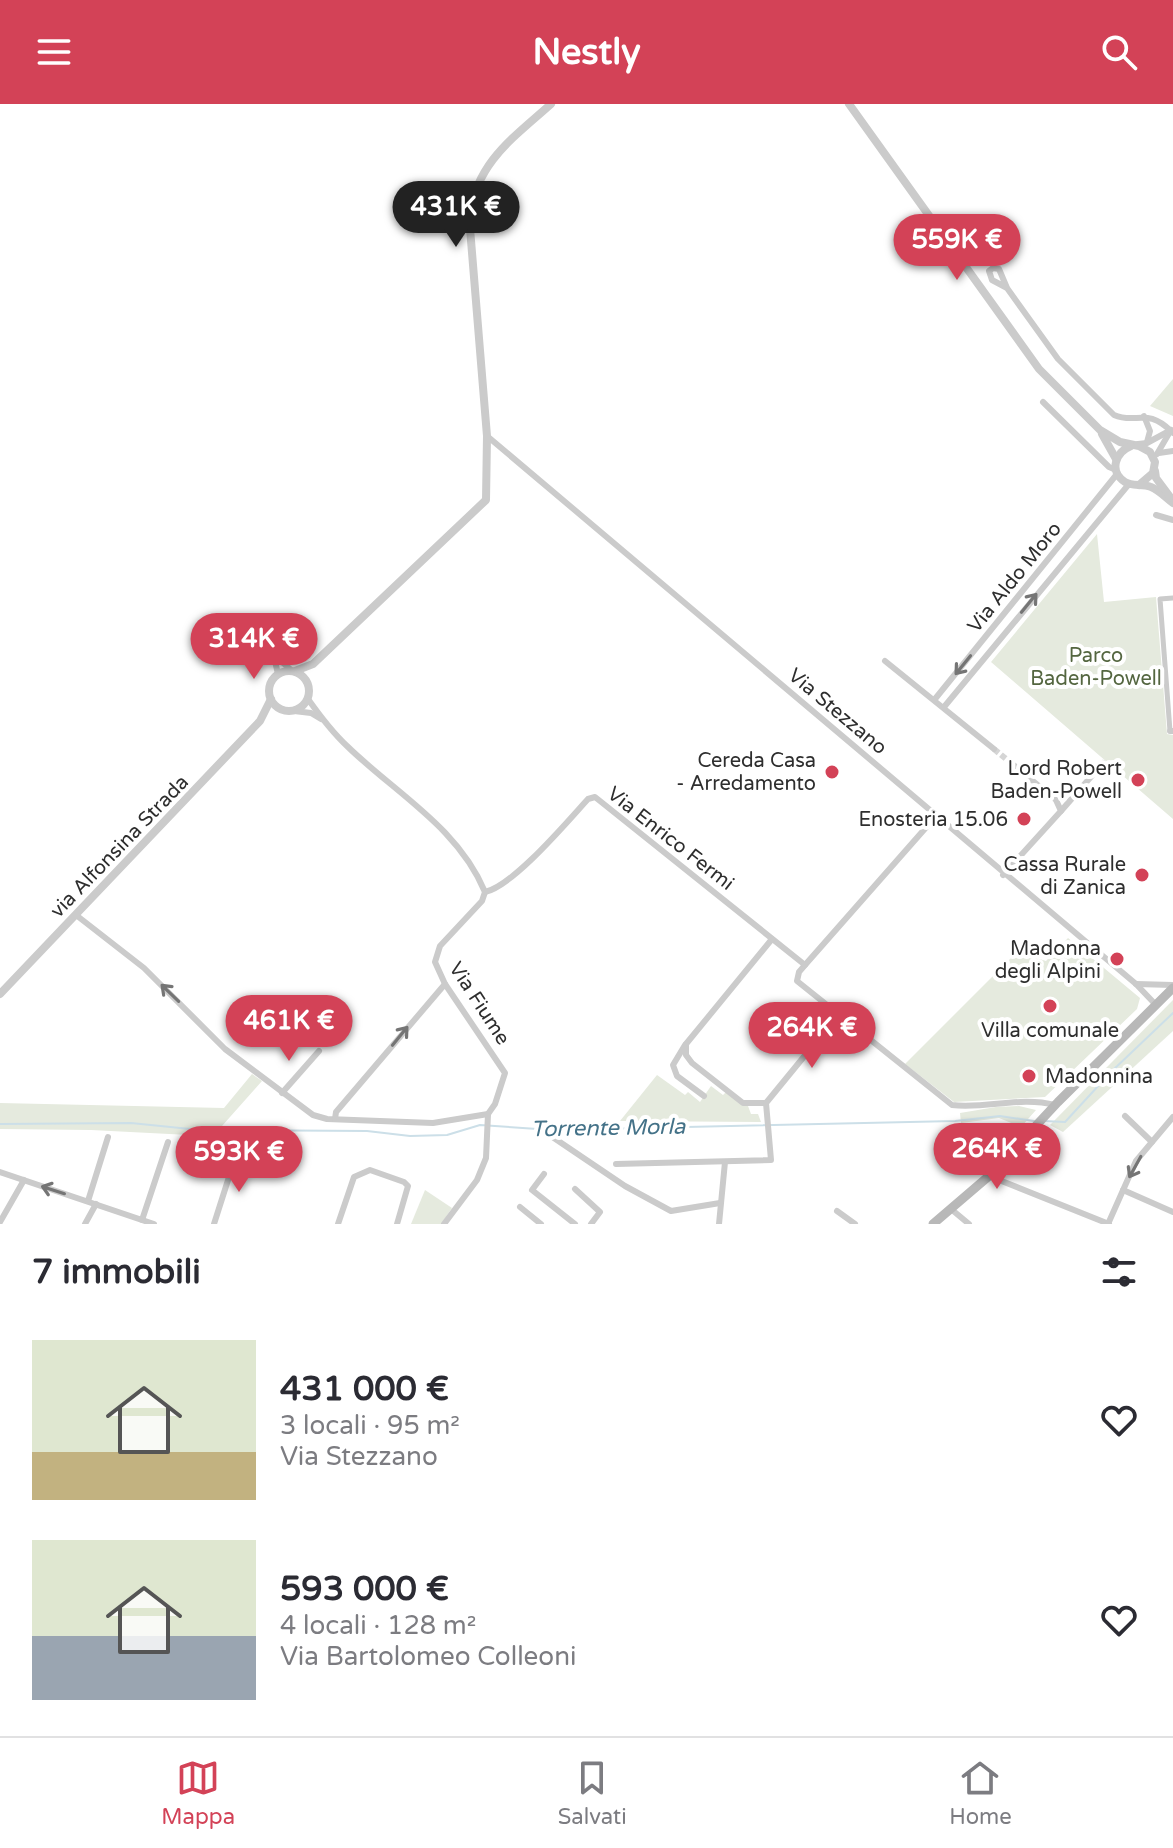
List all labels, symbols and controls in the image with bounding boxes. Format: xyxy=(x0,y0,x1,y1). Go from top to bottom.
icon: menu xyxy=(32,30,76,74)
icon: search xyxy=(1097,30,1141,74)
text: Nestly xyxy=(533,31,640,74)
pin: 431K € xyxy=(391,181,521,249)
text: 431K € xyxy=(411,191,501,222)
pin: 559K € xyxy=(892,214,1022,282)
text: 559K € xyxy=(912,224,1002,255)
street label: Via Aldo Moro xyxy=(963,517,1067,638)
one-way arrow xyxy=(1020,593,1038,614)
pin: 314K € xyxy=(189,613,319,681)
text: 314K € xyxy=(209,623,299,654)
park label: Parco Baden-Powell xyxy=(1030,644,1162,691)
one-way arrow xyxy=(954,654,971,675)
street label: Via Stezzano xyxy=(783,664,892,760)
place label: Cereda Casa - Arredamento xyxy=(676,749,816,796)
place label: Lord Robert Baden-Powell xyxy=(990,757,1122,804)
marker: Cereda Casa - Arredamento xyxy=(823,763,841,781)
street label: via Alfonsina Strada xyxy=(46,770,194,923)
marker: Lord Robert Baden-Powell xyxy=(1129,771,1147,789)
street label: Via Enrico Fermi xyxy=(602,782,739,896)
place label: Enosteria 15.06 xyxy=(858,808,1008,832)
marker: Enosteria 15.06 xyxy=(1015,810,1033,828)
place label: Cassa Rurale di Zanica xyxy=(1004,853,1126,900)
marker: Cassa Rurale di Zanica xyxy=(1133,866,1151,884)
place label: Madonna degli Alpini xyxy=(995,937,1101,984)
marker: Madonna degli Alpini xyxy=(1108,950,1126,968)
street label: Via Fiume xyxy=(444,958,515,1049)
one-way arrow xyxy=(160,984,180,1003)
pin: 461K € xyxy=(224,995,354,1063)
marker: Villa comunale xyxy=(1041,997,1059,1015)
pin: 264K € xyxy=(747,1002,877,1070)
text: 461K € xyxy=(244,1005,334,1036)
text: 264K € xyxy=(767,1012,857,1043)
place label: Villa comunale xyxy=(981,1019,1119,1043)
one-way arrow xyxy=(391,1026,408,1047)
place label: Madonnina xyxy=(1045,1065,1153,1089)
marker: Madonnina xyxy=(1020,1067,1038,1085)
water label: Torrente Morla xyxy=(531,1114,686,1142)
pin: 264K € xyxy=(932,1123,1062,1191)
pin: 593K € xyxy=(174,1126,304,1194)
text: 264K € xyxy=(952,1133,1042,1164)
text: 593K € xyxy=(194,1136,284,1167)
one-way arrow xyxy=(1126,1154,1142,1178)
one-way arrow xyxy=(41,1181,66,1196)
icon: filters xyxy=(1097,1250,1141,1294)
text: 7 immobili xyxy=(32,1252,201,1293)
text: 431 000 € xyxy=(280,1369,449,1410)
icon: home xyxy=(96,1372,192,1468)
icon: heart xyxy=(1097,1398,1141,1442)
text: 3 locali · 95 m² xyxy=(280,1410,460,1441)
text: Via Stezzano xyxy=(280,1441,438,1472)
text: 593 000 € xyxy=(280,1569,449,1610)
icon: home xyxy=(96,1572,192,1668)
icon: heart xyxy=(1097,1598,1141,1642)
text: 4 locali · 128 m² xyxy=(280,1610,476,1641)
text: Via Bartolomeo Colleoni xyxy=(280,1641,576,1672)
tab: Mappa xyxy=(161,1756,235,1830)
tab: Salvati xyxy=(558,1756,627,1830)
tab: Home xyxy=(949,1756,1012,1830)

